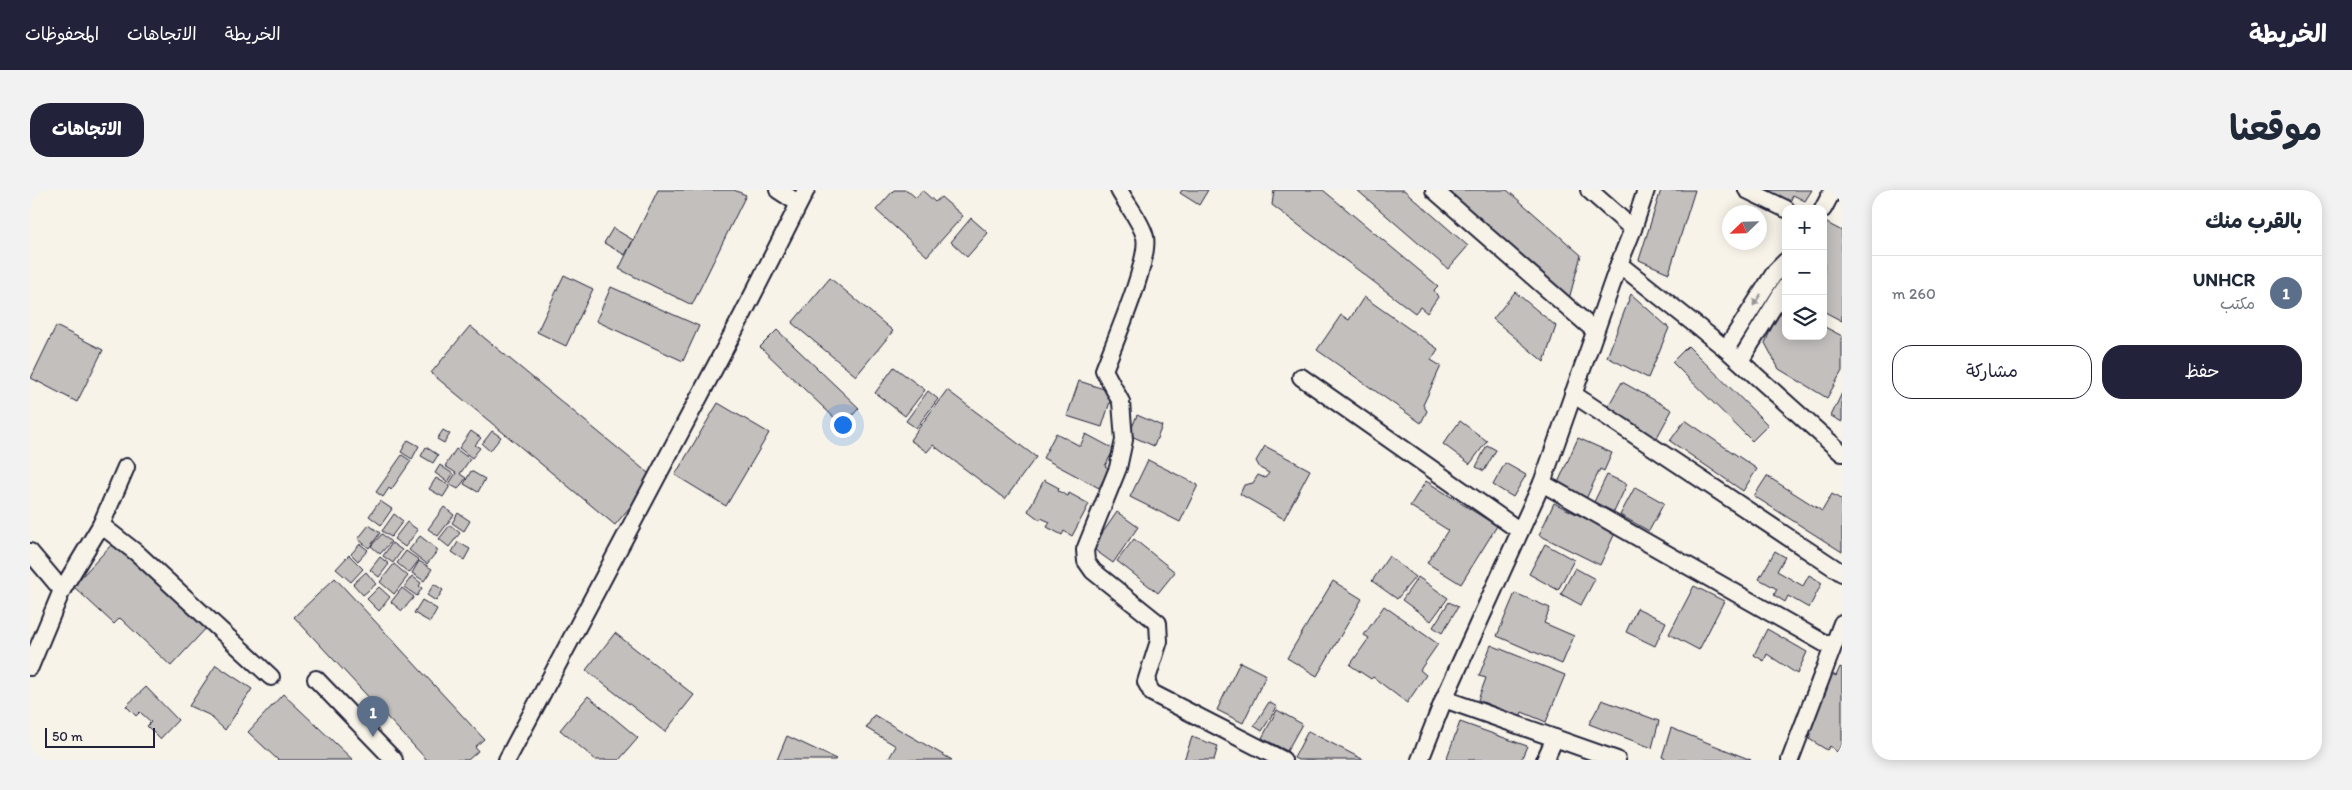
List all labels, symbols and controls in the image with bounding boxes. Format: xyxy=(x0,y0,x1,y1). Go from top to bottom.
text: الخريطة xyxy=(2249,19,2327,48)
text: المحفوظات xyxy=(25,23,99,45)
text: الاتجاهات xyxy=(127,23,197,45)
text: الخريطة xyxy=(225,23,281,45)
button: الاتجاهات xyxy=(30,103,144,157)
text: موقعنا xyxy=(2229,107,2322,149)
north arrow xyxy=(1722,205,1767,250)
map controls xyxy=(1782,205,1827,340)
button: + xyxy=(1782,205,1827,250)
text: بالقرب منك xyxy=(2205,208,2302,233)
button: − xyxy=(1782,250,1827,295)
text: UNHCR xyxy=(2193,268,2255,291)
text: 260 m xyxy=(1892,284,1936,303)
text: 1 xyxy=(2282,284,2290,303)
one-way arrow xyxy=(1753,293,1762,307)
text: مكتب xyxy=(2220,294,2255,313)
button: layers xyxy=(1782,295,1827,340)
button: مشاركة xyxy=(1892,345,2092,399)
button: حفظ xyxy=(2102,345,2302,399)
your location xyxy=(830,412,856,438)
pin: 1 xyxy=(357,696,389,737)
scale bar xyxy=(45,725,155,748)
text: 50 m xyxy=(52,728,83,745)

